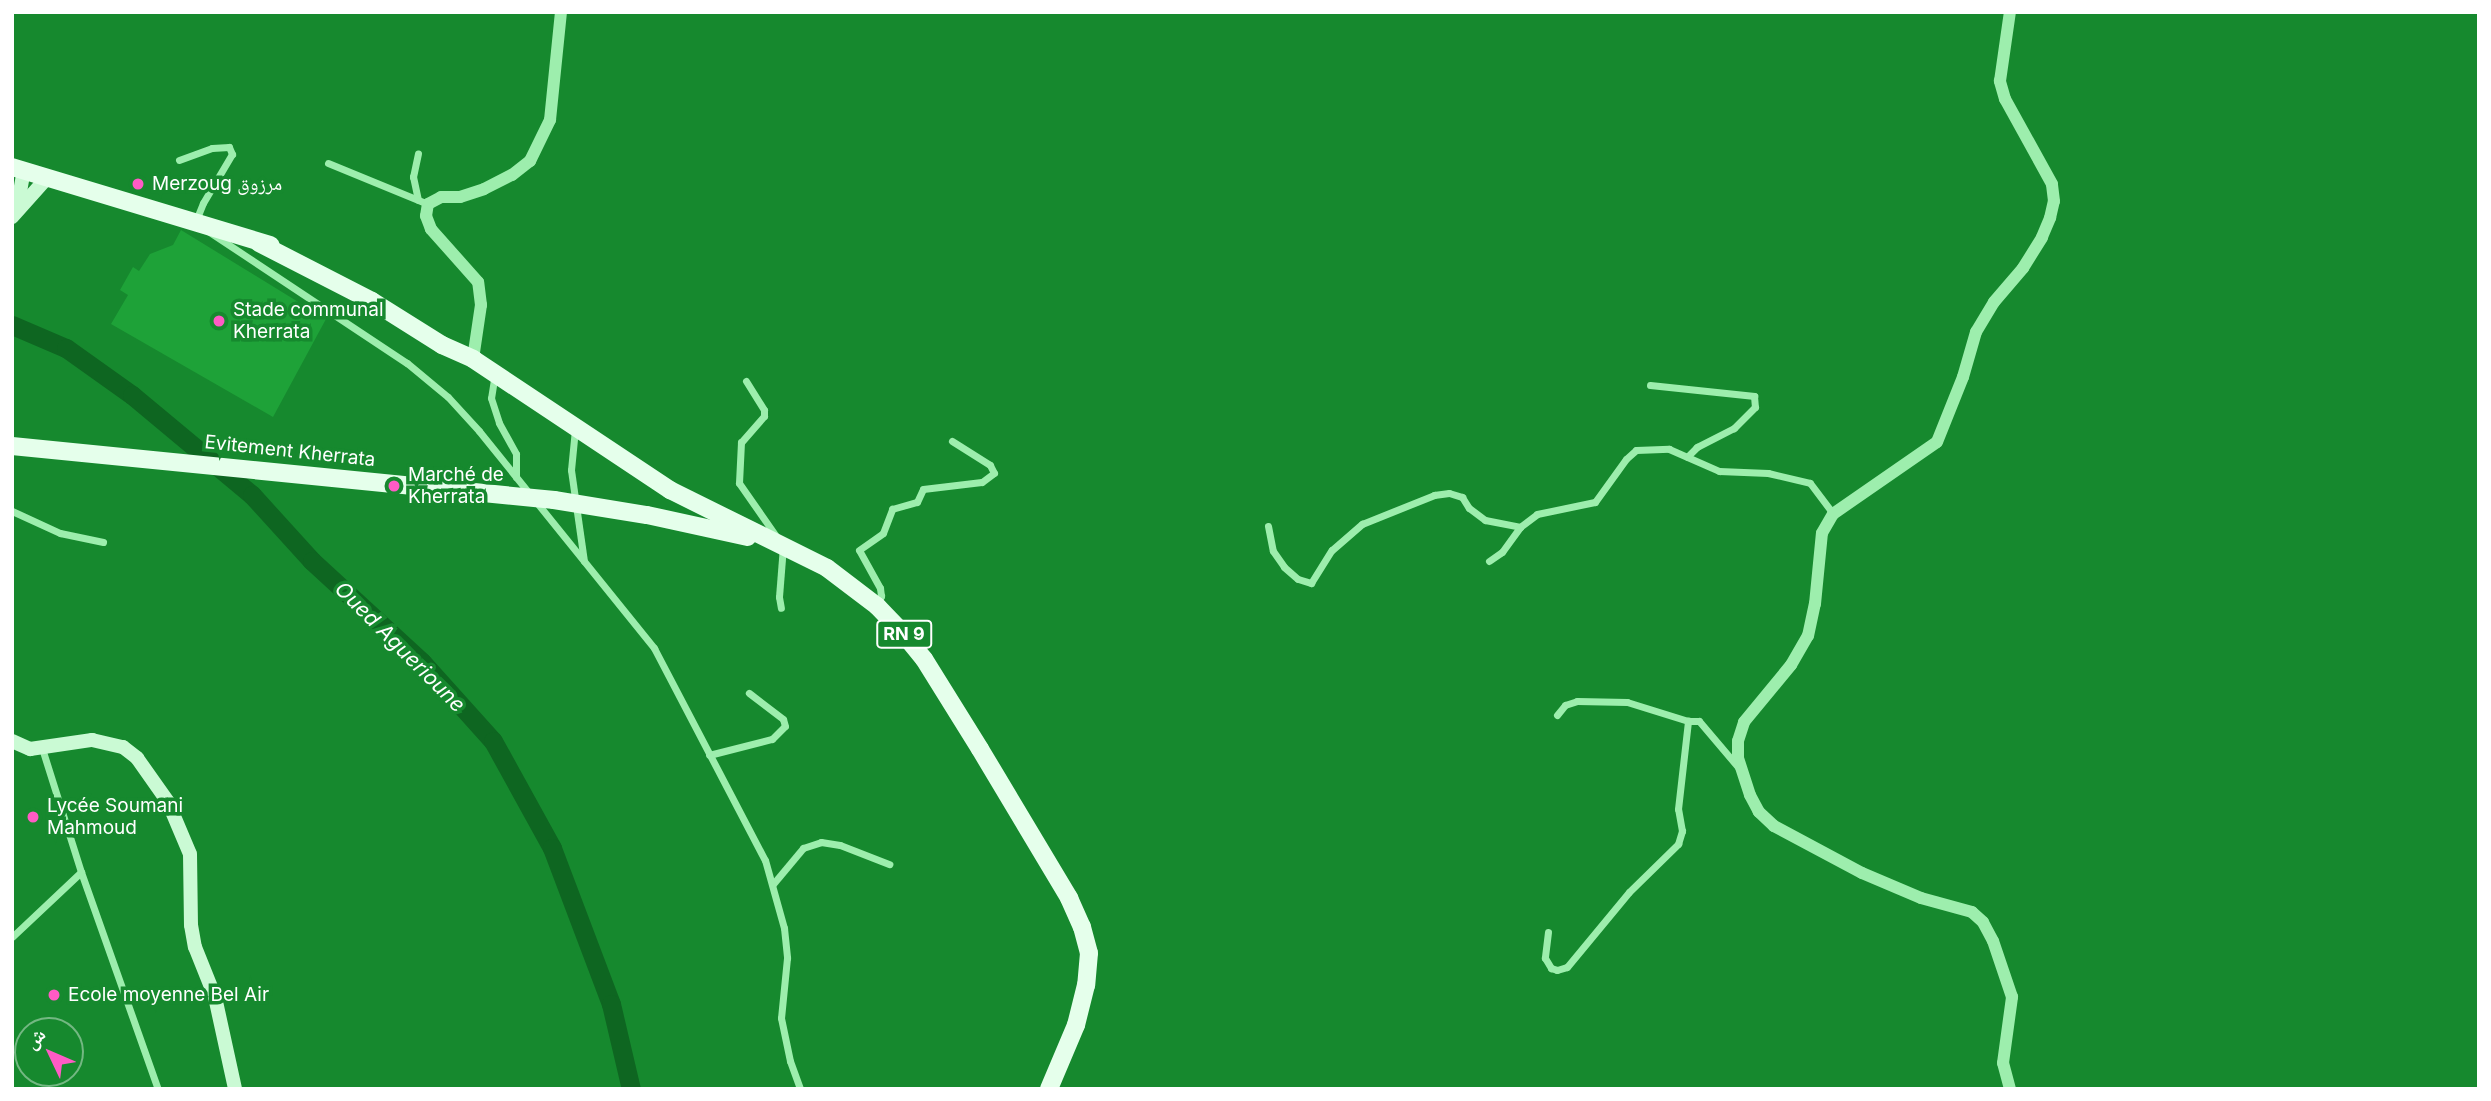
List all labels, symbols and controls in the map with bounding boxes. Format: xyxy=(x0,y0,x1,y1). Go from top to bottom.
place label: Merzoug مرزوق xyxy=(152,173,282,195)
marker: Merzoug مرزوق xyxy=(130,176,146,192)
place label: Stade communal Kherrata xyxy=(233,299,383,343)
marker: Stade communal Kherrata xyxy=(211,313,227,329)
street label: Evitement Kherrata xyxy=(203,431,377,471)
place label: Marché de Kherrata xyxy=(408,464,504,508)
marker: Marché de Kherrata xyxy=(386,478,402,494)
water label: Oued Aguerioune xyxy=(330,577,470,717)
road number: RN 9 xyxy=(876,620,932,648)
place label: Lycée Soumani Mahmoud xyxy=(47,795,183,839)
marker: Lycée Soumani Mahmoud xyxy=(25,809,41,825)
place label: Ecole moyenne Bel Air xyxy=(68,984,269,1006)
marker: Ecole moyenne Bel Air xyxy=(46,987,62,1003)
north arrow xyxy=(14,1017,84,1087)
text: ش xyxy=(20,1023,50,1054)

